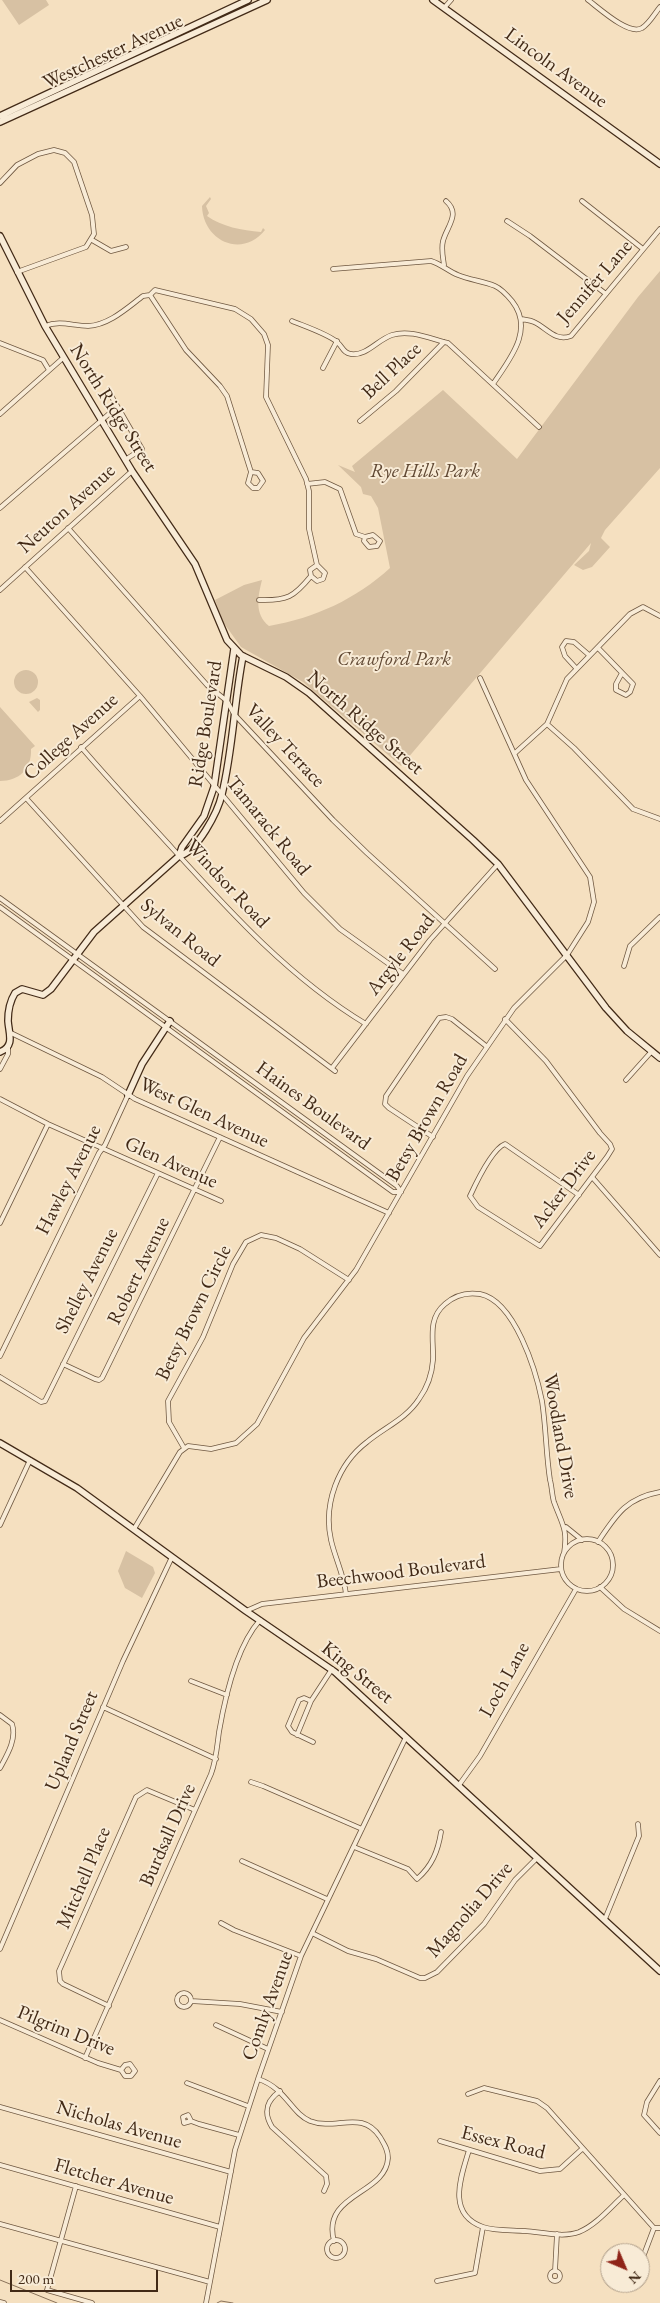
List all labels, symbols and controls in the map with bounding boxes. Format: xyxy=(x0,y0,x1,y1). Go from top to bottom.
street label: Westchester Avenue xyxy=(39,9,187,95)
street label: Lincoln Avenue xyxy=(500,23,612,113)
street label: Jennifer Lane xyxy=(552,235,638,329)
street label: Bell Place xyxy=(357,338,427,404)
street label: North Ridge Street xyxy=(64,339,162,477)
street label: Neuton Avenue xyxy=(14,459,120,559)
park label: Rye Hills Park xyxy=(370,460,480,484)
park label: Crawford Park xyxy=(337,648,451,672)
street label: Ridge Boulevard xyxy=(184,659,228,789)
street label: North Ridge Street xyxy=(302,666,428,780)
street label: College Avenue xyxy=(19,688,123,786)
street label: Valley Terrace xyxy=(240,699,330,793)
street label: Tamarack Road xyxy=(221,771,315,881)
street label: Windsor Road xyxy=(180,835,274,933)
street label: Sylvan Road xyxy=(135,894,225,972)
street label: Argyle Road xyxy=(362,910,440,1000)
street label: Betsy Brown Road xyxy=(381,1050,473,1186)
street label: Haines Boulevard xyxy=(251,1056,375,1156)
street label: West Glen Avenue xyxy=(135,1073,273,1153)
street label: Hawley Avenue xyxy=(31,1121,107,1239)
street label: Glen Avenue xyxy=(121,1132,221,1194)
street label: Acker Drive xyxy=(527,1145,601,1233)
street label: Robert Avenue xyxy=(103,1213,175,1329)
street label: Shelley Avenue xyxy=(50,1224,124,1338)
street label: Betsy Brown Circle xyxy=(151,1241,237,1385)
street label: Woodland Drive xyxy=(537,1372,583,1500)
street label: Beechwood Boulevard xyxy=(315,1550,487,1594)
street label: King Street xyxy=(316,1637,398,1709)
street label: Loch Lane xyxy=(475,1638,535,1722)
street label: Upland Street xyxy=(40,1687,104,1795)
street label: Burdsall Drive xyxy=(135,1780,201,1890)
street label: Mitchell Place xyxy=(52,1823,116,1933)
street label: Magnolia Drive xyxy=(422,1857,518,1963)
street label: Comly Avenue xyxy=(237,1948,299,2064)
street label: Pilgrim Drive xyxy=(14,2001,118,2061)
street label: Nicholas Avenue xyxy=(53,2096,185,2154)
street label: Essex Road xyxy=(458,2121,548,2165)
street label: Fletcher Avenue xyxy=(51,2153,177,2211)
north arrow xyxy=(600,2243,650,2293)
scale bar xyxy=(12,2260,160,2292)
text: N xyxy=(625,2268,645,2288)
text: 200 m xyxy=(18,2269,54,2288)

